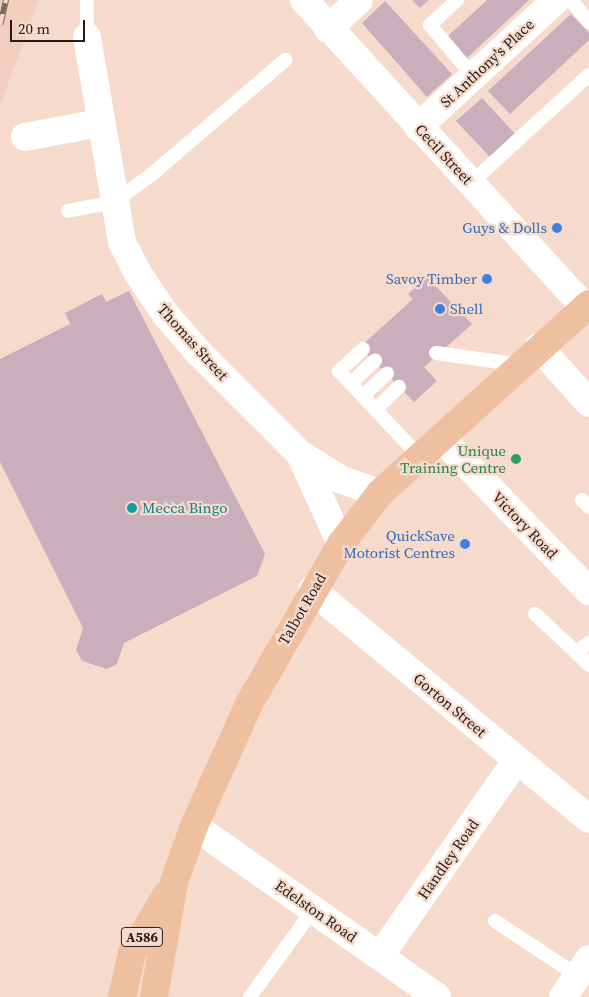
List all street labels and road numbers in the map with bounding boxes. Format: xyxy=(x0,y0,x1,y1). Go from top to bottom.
street label: St Anthony's Place xyxy=(436,15,538,111)
street label: Cecil Street xyxy=(412,120,476,188)
street label: Thomas Street xyxy=(154,300,232,384)
street label: Victory Road xyxy=(489,488,561,562)
street label: Talbot Road xyxy=(274,570,330,648)
street label: Gorton Street xyxy=(410,669,490,741)
street label: Handley Road xyxy=(414,815,482,903)
street label: Edelston Road xyxy=(272,876,360,946)
road number: A586 xyxy=(121,926,163,949)

